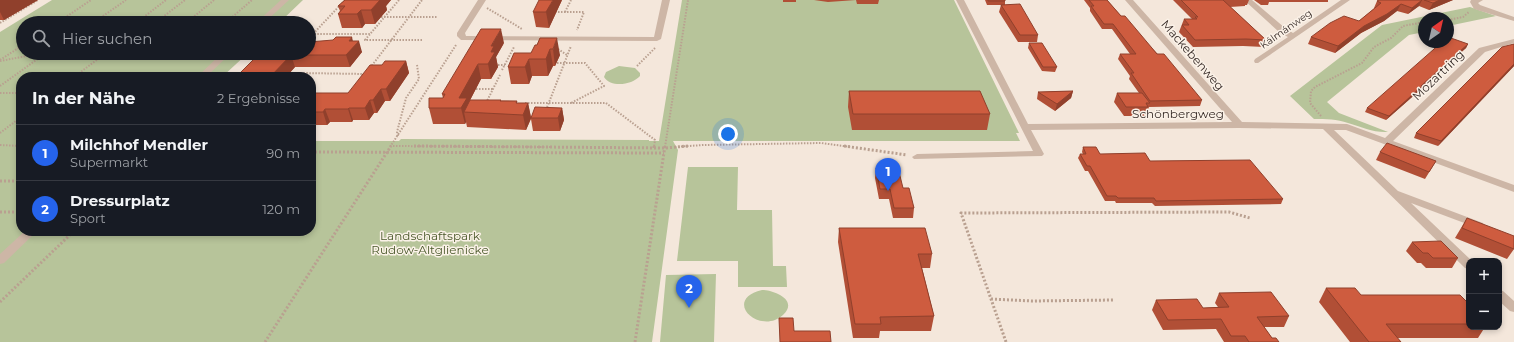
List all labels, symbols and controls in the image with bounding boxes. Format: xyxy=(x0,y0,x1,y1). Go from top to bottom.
street label: Kálmánweg xyxy=(1258,6,1314,52)
north arrow xyxy=(1418,12,1454,48)
search box xyxy=(16,16,316,60)
street label: Mackebenweg xyxy=(1158,17,1228,93)
icon: search xyxy=(30,27,52,49)
text: Hier suchen xyxy=(62,29,152,48)
street label: Mozartring xyxy=(1409,47,1467,103)
text: In der Nähe xyxy=(32,88,136,108)
text: 2 Ergebnisse xyxy=(217,90,300,106)
street label: Schönbergweg xyxy=(1132,106,1224,121)
your location xyxy=(718,124,738,144)
text: Milchhof Mendler xyxy=(70,135,208,154)
text: 1 xyxy=(42,145,48,161)
text: 90 m xyxy=(266,145,300,161)
text: Supermarkt xyxy=(70,154,148,170)
pin: 1 xyxy=(875,158,901,191)
text: Dressurplatz xyxy=(70,191,170,210)
text: 2 xyxy=(41,201,49,217)
text: 120 m xyxy=(262,201,300,217)
text: Sport xyxy=(70,210,106,226)
park label: Landschaftspark Rudow-Altglienicke xyxy=(371,228,489,257)
map controls xyxy=(1466,258,1502,330)
button: + xyxy=(1466,258,1502,294)
pin: 2 xyxy=(676,275,702,308)
button: − xyxy=(1466,294,1502,330)

